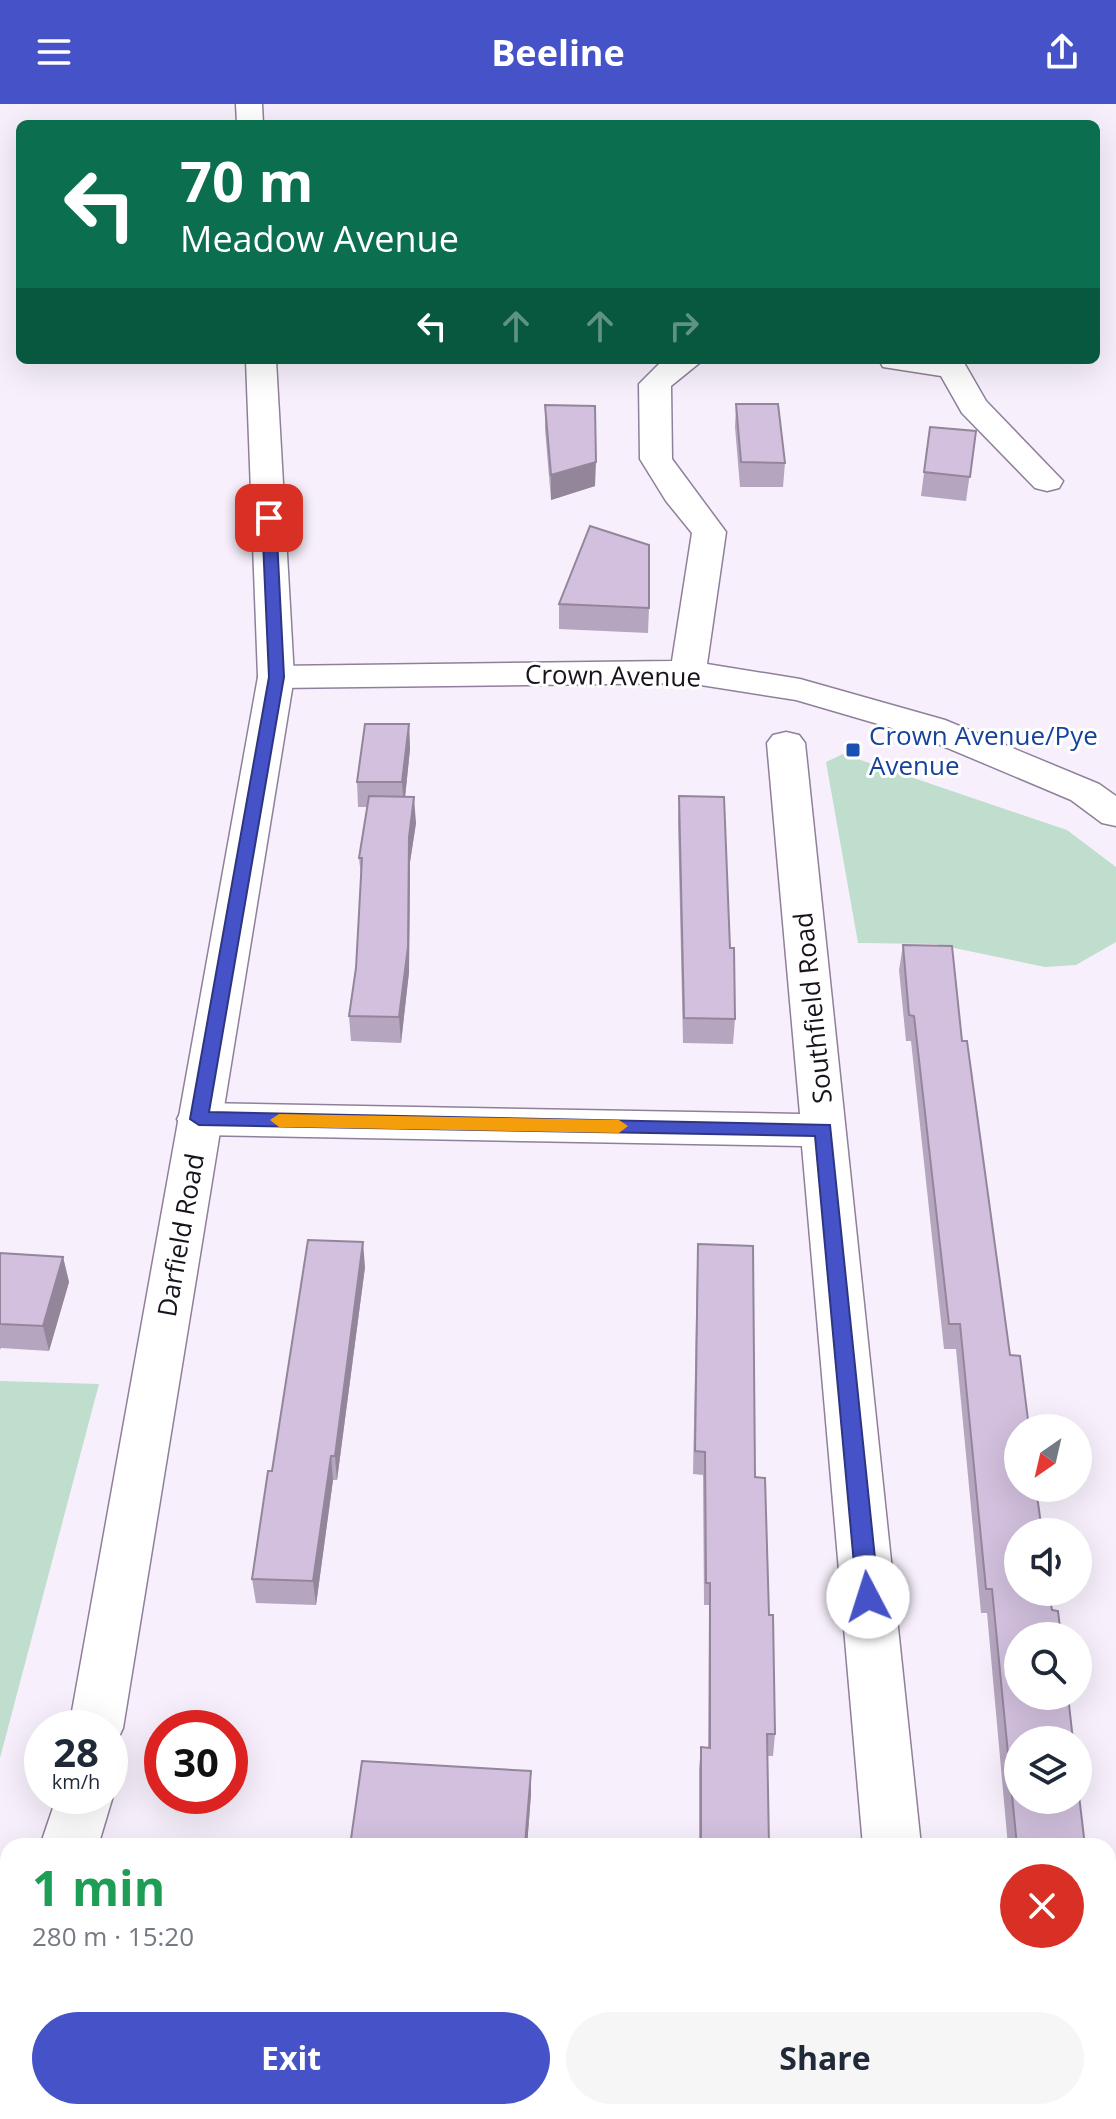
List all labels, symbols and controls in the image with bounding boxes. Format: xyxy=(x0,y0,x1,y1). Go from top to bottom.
text: Beeline xyxy=(491,28,625,77)
icon: menu xyxy=(32,30,76,74)
icon: share xyxy=(1040,30,1084,74)
text: 70 m xyxy=(180,142,314,218)
icon: left xyxy=(48,152,152,256)
text: Meadow Avenue xyxy=(180,214,459,263)
icon: left xyxy=(410,304,454,348)
icon: ahead xyxy=(494,304,538,348)
icon: ahead xyxy=(578,304,622,348)
icon: right xyxy=(662,304,706,348)
pin xyxy=(235,484,303,552)
icon: arrive xyxy=(247,496,291,540)
street label: Crown Avenue xyxy=(525,655,701,695)
place label: Crown Avenue/Pye Avenue xyxy=(869,717,1098,783)
marker: Crown Avenue/Pye Avenue xyxy=(844,741,862,759)
street label: Southfield Road xyxy=(784,911,840,1105)
street label: Darfield Road xyxy=(148,1151,212,1319)
north arrow xyxy=(1004,1414,1092,1502)
map controls xyxy=(1004,1414,1092,1814)
button: sound xyxy=(1004,1518,1092,1606)
position arrow xyxy=(826,1555,910,1639)
button: search xyxy=(1004,1622,1092,1710)
speed limit sign: 30 xyxy=(144,1710,248,1814)
text: 28 xyxy=(53,1724,99,1779)
button: layers xyxy=(1004,1726,1092,1814)
text: km/h xyxy=(52,1768,100,1795)
text: 1 min xyxy=(32,1855,165,1920)
button: close xyxy=(1000,1864,1084,1948)
text: 280 m · 15:20 xyxy=(32,1918,194,1954)
button: Exit xyxy=(32,2012,550,2104)
button: Share xyxy=(566,2012,1084,2104)

